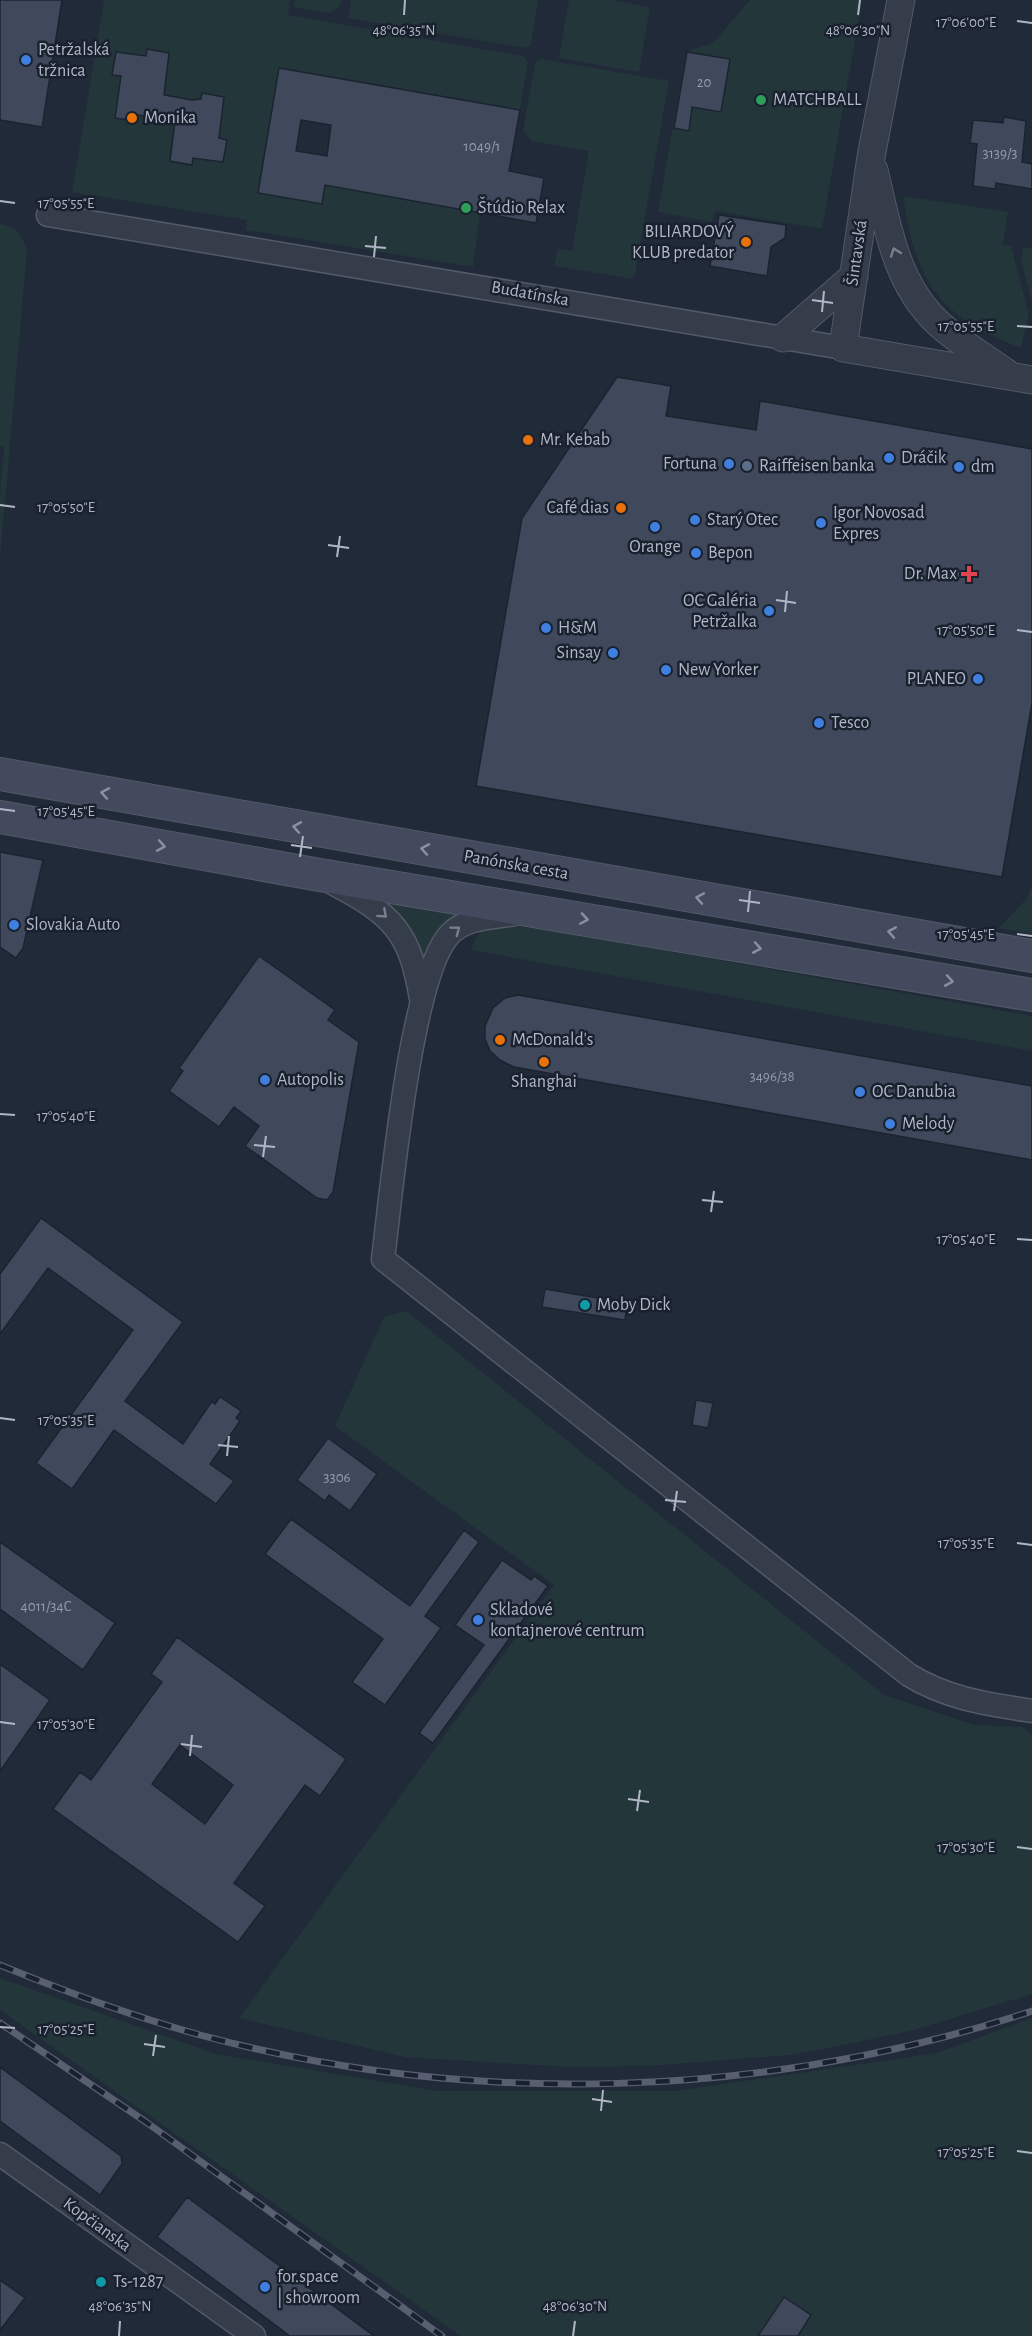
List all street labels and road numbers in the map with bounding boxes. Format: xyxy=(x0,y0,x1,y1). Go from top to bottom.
street label: Šintavská xyxy=(840,218,871,287)
street label: Budatínska xyxy=(490,278,570,310)
street label: Panónska cesta xyxy=(462,847,570,883)
street label: Kopčianska xyxy=(60,2195,134,2255)

